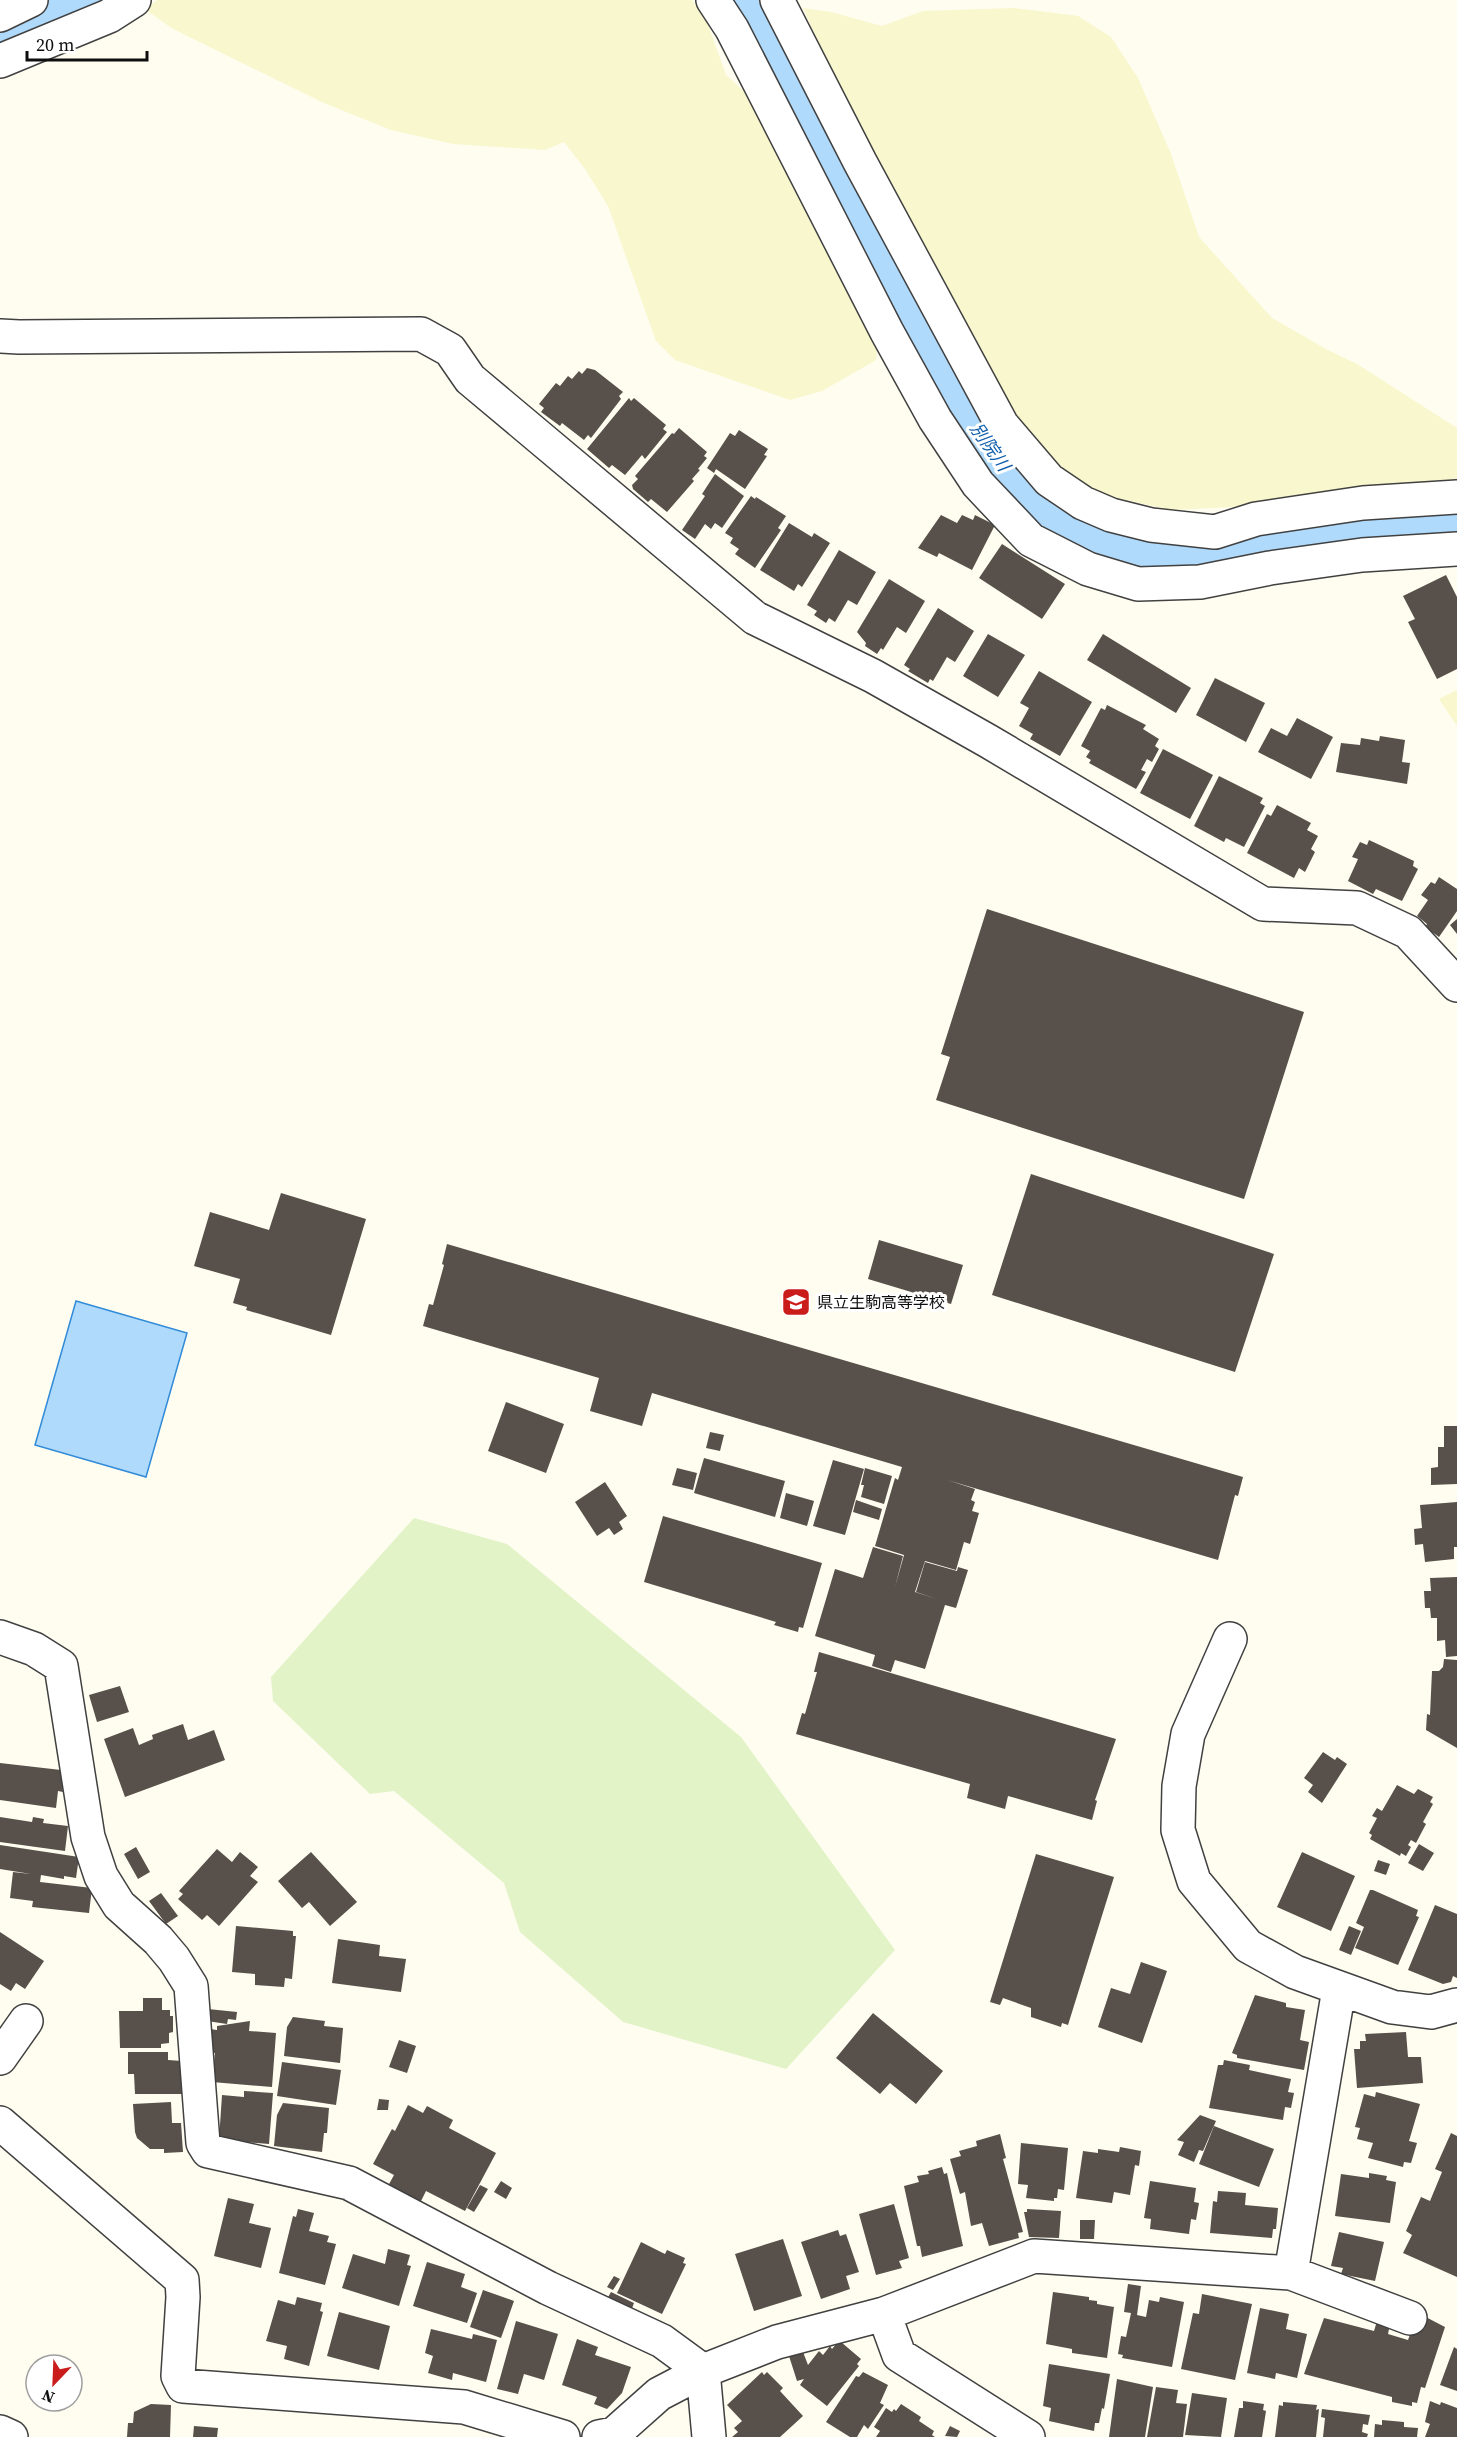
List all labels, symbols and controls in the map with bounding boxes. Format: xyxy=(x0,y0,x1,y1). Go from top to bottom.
scale bar xyxy=(27,24,147,62)
text: 20 m xyxy=(36,32,74,57)
water label: 別院川 xyxy=(965,417,1017,478)
school or university icon: 県立生駒高等学校 xyxy=(780,1286,812,1318)
place label: 県立生駒高等学校 xyxy=(817,1291,945,1313)
north arrow xyxy=(24,2353,84,2413)
text: N xyxy=(38,2384,58,2409)

